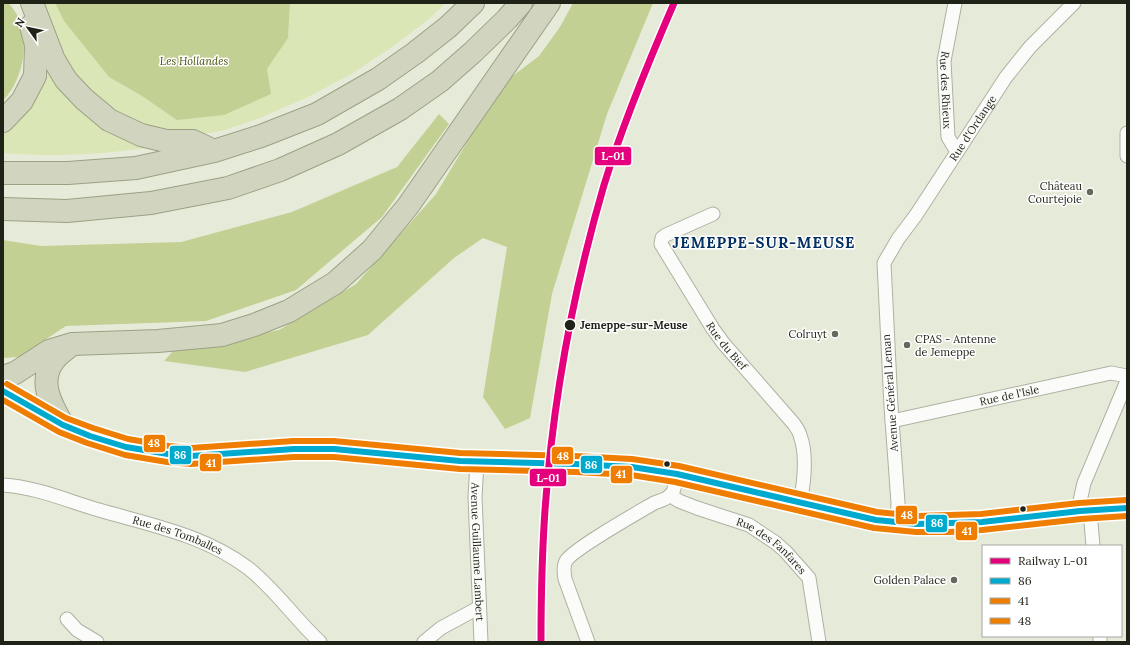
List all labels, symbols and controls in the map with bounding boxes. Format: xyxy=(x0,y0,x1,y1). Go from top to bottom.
north arrow xyxy=(8,8,48,48)
text: N xyxy=(11,15,28,30)
street label: Rue des Rhieux xyxy=(937,50,955,129)
park label: Les Hollandes xyxy=(160,54,228,68)
street label: Rue d'Ordange xyxy=(946,93,999,164)
line badge: L-01 xyxy=(594,146,632,166)
text: L-01 xyxy=(601,149,625,163)
place label: Château Courtejoie xyxy=(1028,179,1082,206)
marker: Château Courtejoie xyxy=(1085,187,1095,197)
district label: JEMEPPE-SUR-MEUSE xyxy=(673,233,855,252)
marker: Jemeppe-sur-Meuse xyxy=(563,318,577,332)
place label: Jemeppe-sur-Meuse xyxy=(580,318,688,332)
street label: Rue du Bief xyxy=(703,319,751,374)
place label: Colruyt xyxy=(789,327,828,341)
marker: Colruyt xyxy=(830,329,840,339)
place label: CPAS - Antenne de Jemeppe xyxy=(915,332,996,359)
street label: Avenue Général Leman xyxy=(879,333,901,453)
marker: CPAS - Antenne de Jemeppe xyxy=(902,340,912,350)
street label: Rue de l'Isle xyxy=(978,382,1040,409)
line badge: 48 xyxy=(143,434,166,453)
text: 48 xyxy=(148,436,160,450)
line badge: 86 xyxy=(169,445,192,465)
line badge: 48 xyxy=(551,446,574,465)
text: 86 xyxy=(174,448,186,462)
text: 48 xyxy=(557,449,569,463)
line badge: 41 xyxy=(199,453,222,472)
line badge: 86 xyxy=(580,455,603,474)
text: 41 xyxy=(206,456,217,470)
text: 86 xyxy=(585,458,597,472)
unlabelled marker xyxy=(662,459,672,469)
line badge: 41 xyxy=(610,465,633,484)
text: 41 xyxy=(616,467,627,481)
line badge: L-01 xyxy=(529,468,567,487)
text: L-01 xyxy=(536,471,560,485)
street label: Avenue Guillaume Lambert xyxy=(468,481,487,622)
unlabelled marker xyxy=(1018,504,1028,514)
line badge: 48 xyxy=(895,505,918,525)
text: 48 xyxy=(901,508,913,522)
street label: Rue des Tomballes xyxy=(131,513,225,558)
street label: Rue des Fanfares xyxy=(735,514,809,577)
line badge: 86 xyxy=(925,514,948,533)
text: 86 xyxy=(931,516,943,530)
line badge: 41 xyxy=(955,521,978,541)
text: 41 xyxy=(962,524,973,538)
legend xyxy=(982,545,1122,637)
text: Railway L-01 xyxy=(1018,553,1088,568)
place label: Golden Palace xyxy=(873,573,946,587)
text: 86 xyxy=(1018,573,1032,588)
marker: Golden Palace xyxy=(949,575,959,585)
text: 41 xyxy=(1018,593,1029,608)
text: 48 xyxy=(1018,613,1032,628)

